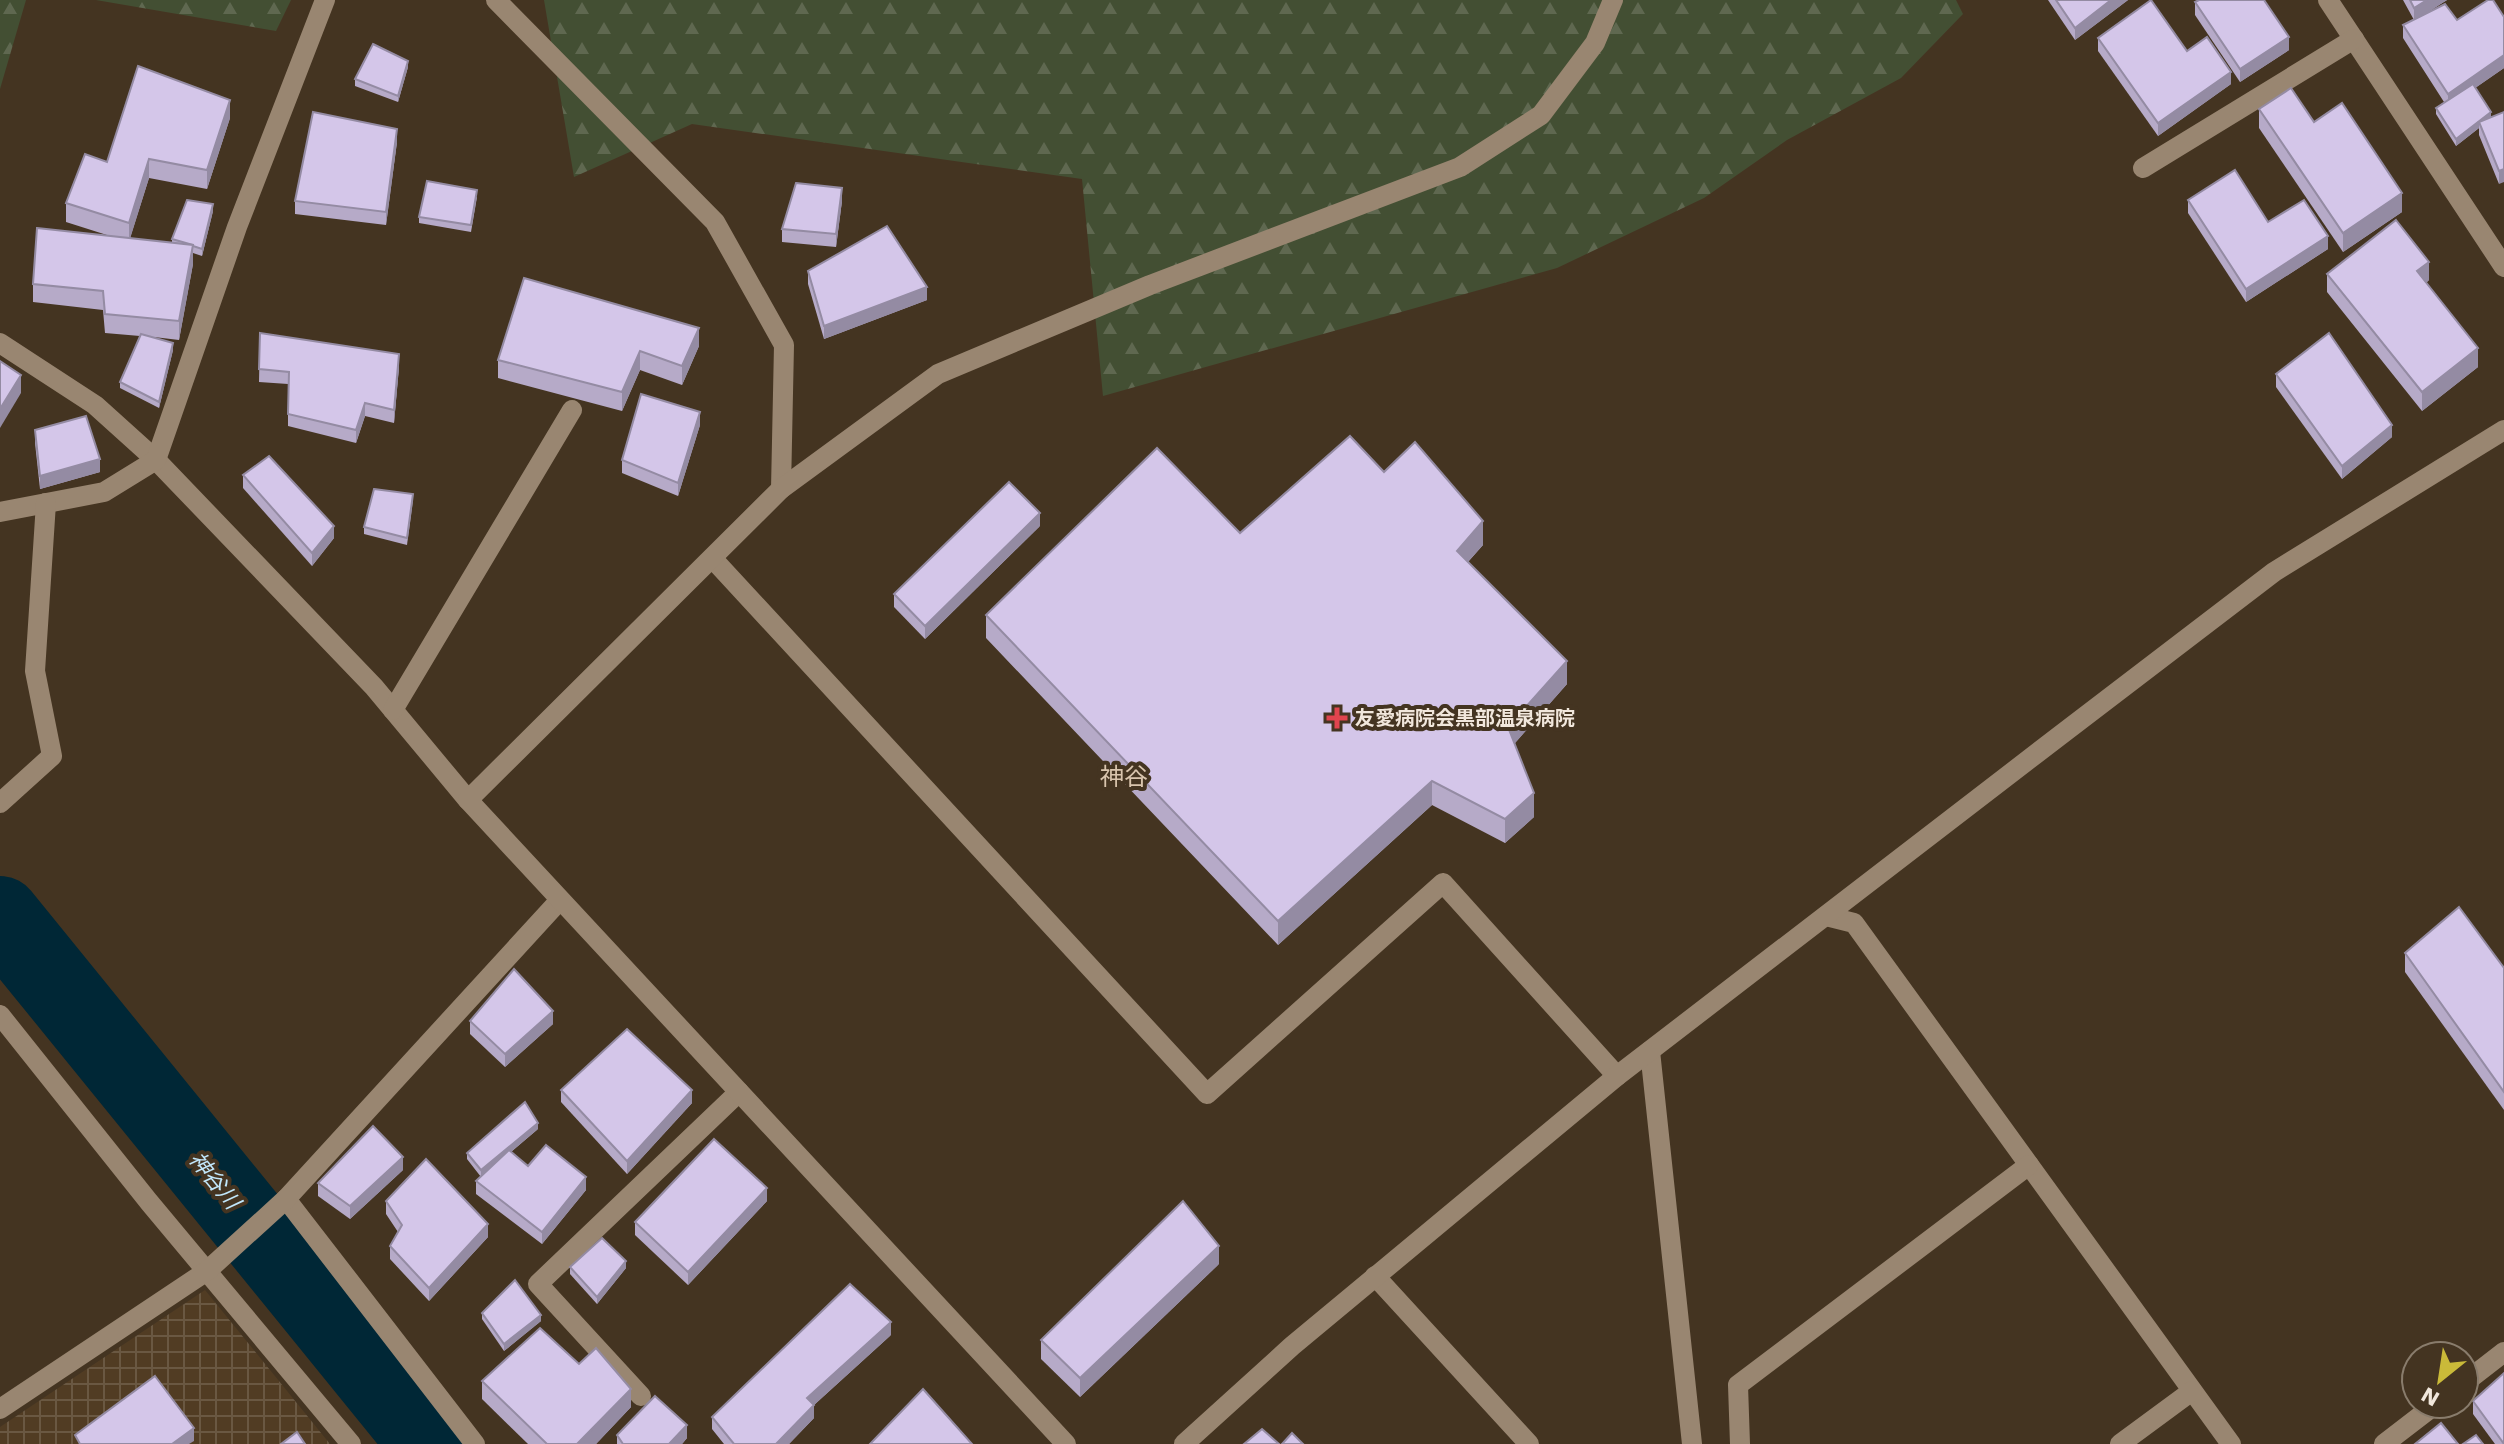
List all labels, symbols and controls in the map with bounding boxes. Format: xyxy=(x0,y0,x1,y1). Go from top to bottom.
place label: 友愛病院会黒部温泉病院 xyxy=(1355,706,1575,730)
marker: 友愛病院会黒部温泉病院 xyxy=(1326,707,1348,729)
district label: 神谷 xyxy=(1100,763,1148,791)
water label: 神谷川 xyxy=(184,1147,246,1215)
north arrow xyxy=(2400,1340,2480,1420)
text: N xyxy=(2417,1382,2444,1412)

